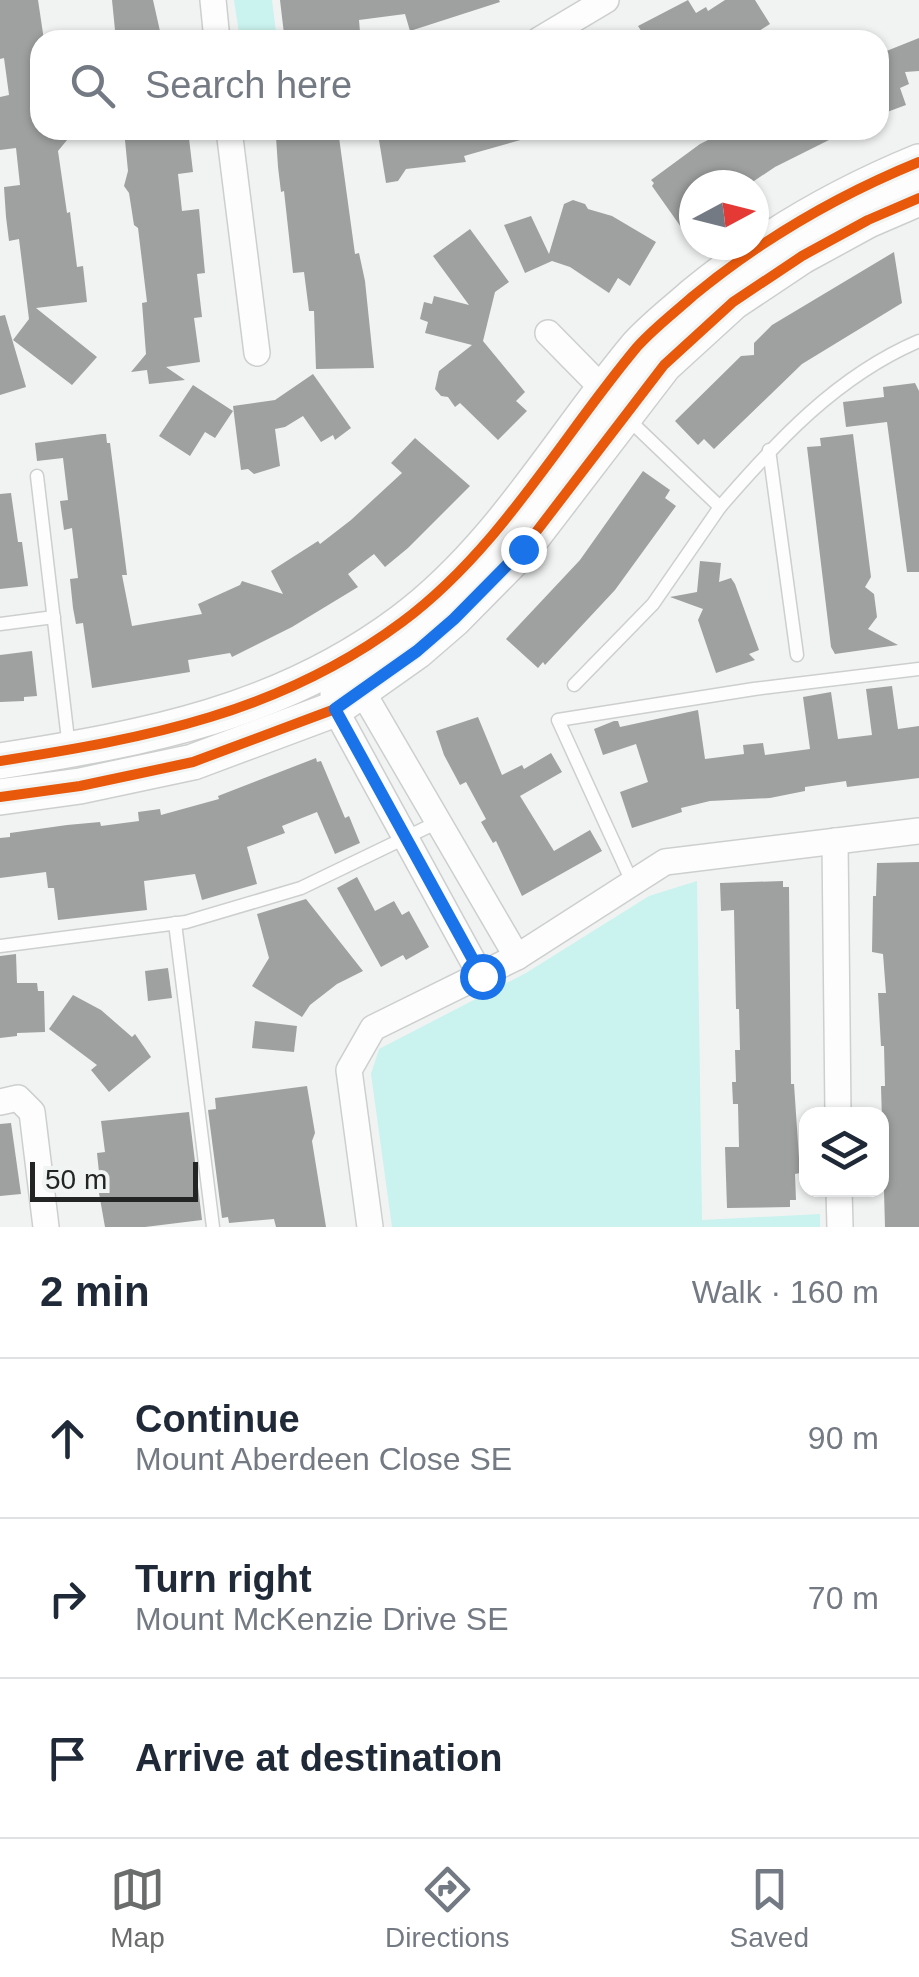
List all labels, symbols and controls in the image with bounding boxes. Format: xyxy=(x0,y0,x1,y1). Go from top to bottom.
search box xyxy=(30,30,889,140)
icon: search xyxy=(65,58,120,113)
text: Search here xyxy=(145,64,352,106)
north arrow xyxy=(679,170,769,260)
route end xyxy=(501,527,547,573)
route start xyxy=(460,954,506,1000)
map controls xyxy=(799,1107,889,1197)
button: layers xyxy=(799,1107,889,1197)
scale bar xyxy=(30,1157,198,1202)
text: 50 m xyxy=(45,1164,107,1195)
text: 2 min xyxy=(40,1268,150,1315)
text: Walk · 160 m xyxy=(692,1274,879,1310)
text: Continue xyxy=(135,1398,300,1440)
icon: ahead xyxy=(40,1411,95,1466)
text: 90 m xyxy=(808,1420,879,1456)
text: Mount Aberdeen Close SE xyxy=(135,1441,512,1477)
text: Turn right xyxy=(135,1558,312,1600)
icon: right xyxy=(40,1571,95,1626)
text: 70 m xyxy=(808,1580,879,1616)
text: Mount McKenzie Drive SE xyxy=(135,1601,508,1637)
icon: arrive xyxy=(40,1731,95,1786)
text: Arrive at destination xyxy=(135,1737,502,1779)
tab: Map xyxy=(110,1862,165,1954)
tab: Directions xyxy=(385,1862,510,1954)
tab: Saved xyxy=(730,1862,809,1954)

